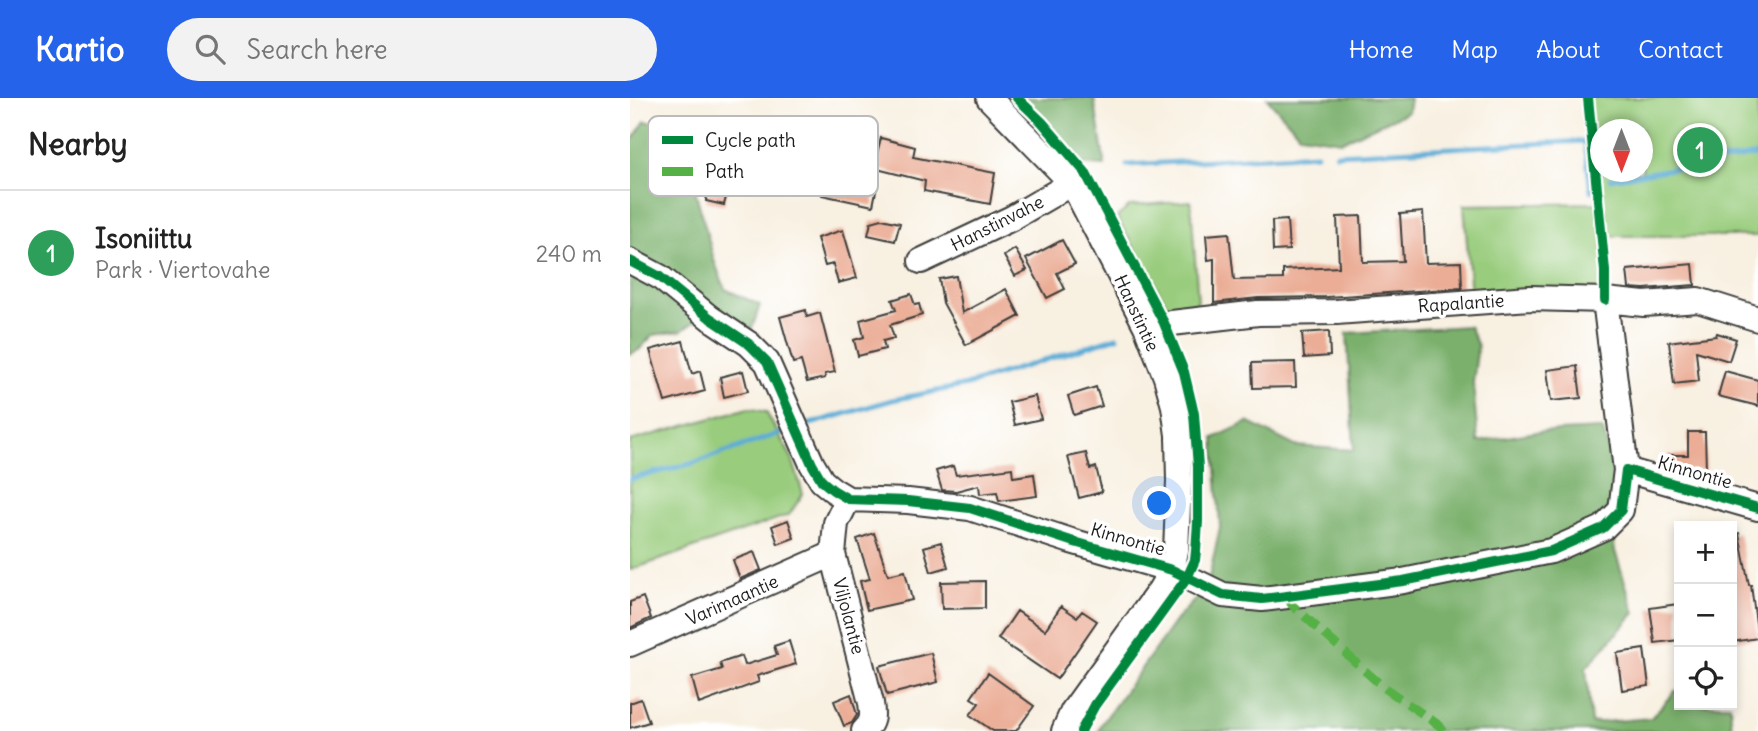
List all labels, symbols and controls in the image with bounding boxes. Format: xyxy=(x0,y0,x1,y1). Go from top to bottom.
search box xyxy=(167,18,657,81)
text: Kartio xyxy=(35,28,125,70)
icon: search xyxy=(191,30,229,68)
text: Search here xyxy=(247,33,388,66)
text: Home xyxy=(1349,34,1413,64)
text: Map xyxy=(1451,34,1498,64)
text: About xyxy=(1536,34,1600,64)
text: Contact xyxy=(1638,34,1723,64)
legend xyxy=(648,116,878,196)
north arrow xyxy=(1590,119,1653,182)
pin: 1 xyxy=(1677,124,1723,176)
text: Nearby xyxy=(28,125,128,163)
text: Cycle path xyxy=(705,128,796,152)
text: Path xyxy=(705,159,744,183)
street label: Hanstinvahe xyxy=(947,190,1047,256)
text: Isoniittu xyxy=(95,222,192,255)
text: 1 xyxy=(46,239,56,268)
text: 240 m xyxy=(536,239,602,268)
text: Park · Viertovahe xyxy=(95,255,270,284)
street label: Hanstintie xyxy=(1109,271,1165,355)
street label: Rapalantie xyxy=(1417,289,1505,317)
street label: Kinnontie xyxy=(1655,450,1735,494)
your location xyxy=(1142,486,1176,520)
street label: Kinnontie xyxy=(1088,517,1168,561)
map controls xyxy=(1674,521,1737,710)
button: + xyxy=(1674,521,1737,584)
street label: Varimaantie xyxy=(682,569,782,631)
street label: Viljolantie xyxy=(828,575,870,657)
button: − xyxy=(1674,584,1737,647)
button: locate xyxy=(1674,647,1737,710)

